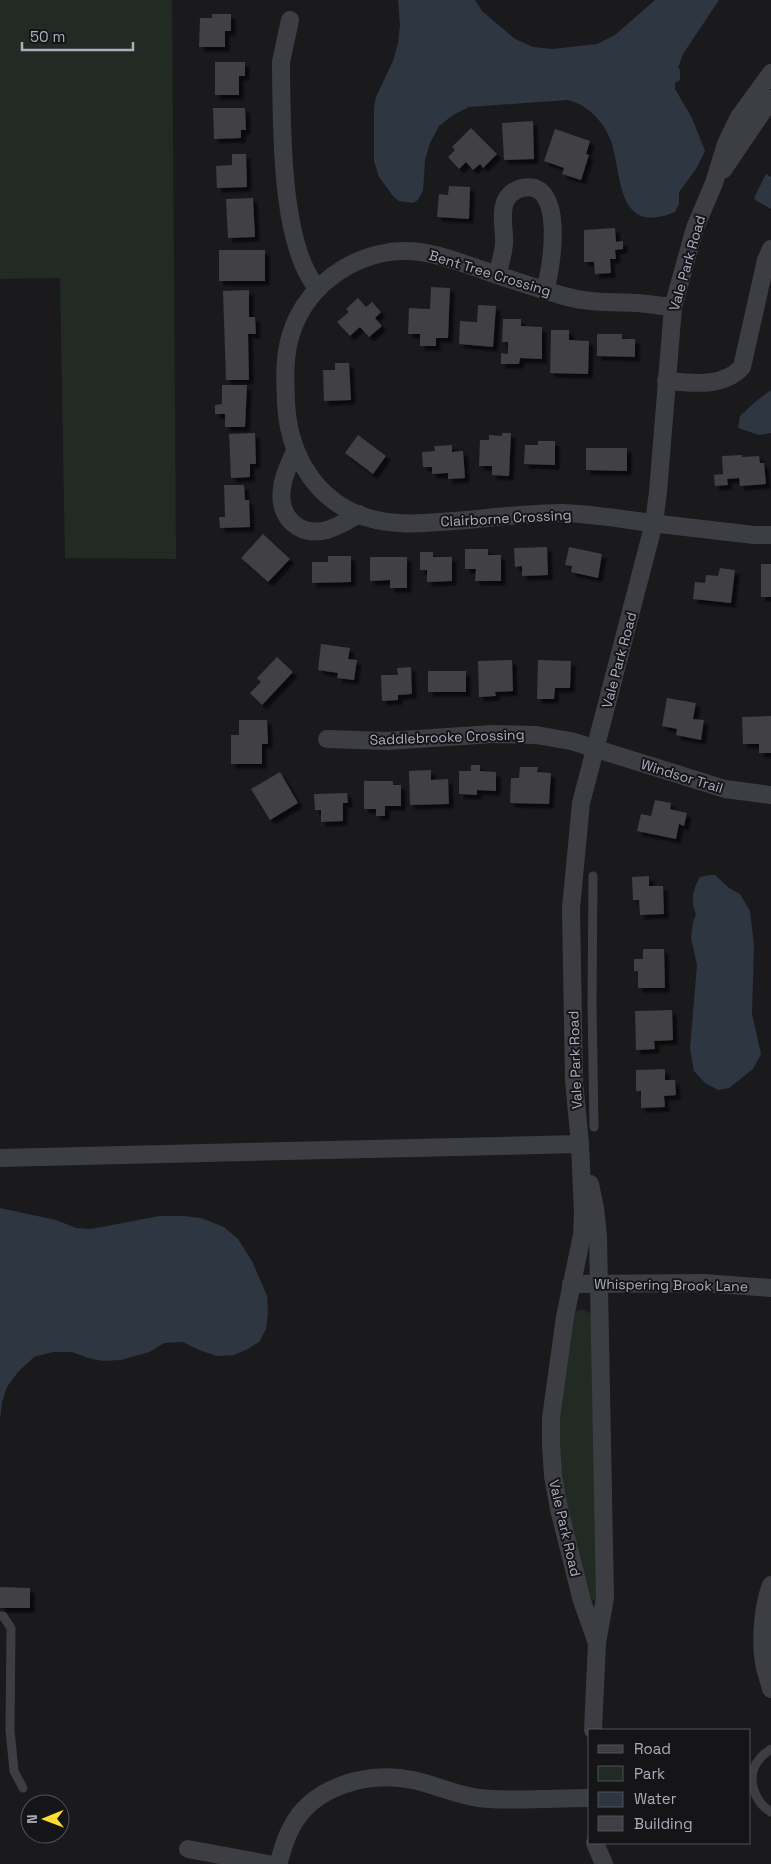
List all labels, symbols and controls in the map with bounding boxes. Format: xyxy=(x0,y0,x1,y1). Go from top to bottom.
scale bar xyxy=(22,20,134,52)
text: 50 m xyxy=(30,27,65,46)
street label: Vale Park Road xyxy=(665,213,709,313)
street label: Bent Tree Crossing xyxy=(427,246,553,300)
street label: Clairborne Crossing xyxy=(440,506,572,530)
street label: Vale Park Road xyxy=(598,610,640,710)
street label: Saddlebrooke Crossing xyxy=(369,725,525,749)
street label: Windsor Trail xyxy=(639,755,725,797)
street label: Vale Park Road xyxy=(564,1010,586,1110)
street label: Whispering Brook Lane xyxy=(594,1275,748,1295)
street label: Vale Park Road xyxy=(545,1478,585,1578)
legend xyxy=(588,1729,751,1844)
text: Road xyxy=(634,1739,671,1758)
text: Park xyxy=(634,1764,665,1783)
text: Water xyxy=(634,1789,677,1808)
north arrow xyxy=(20,1794,70,1844)
text: N xyxy=(23,1814,41,1824)
text: Building xyxy=(634,1814,693,1833)

